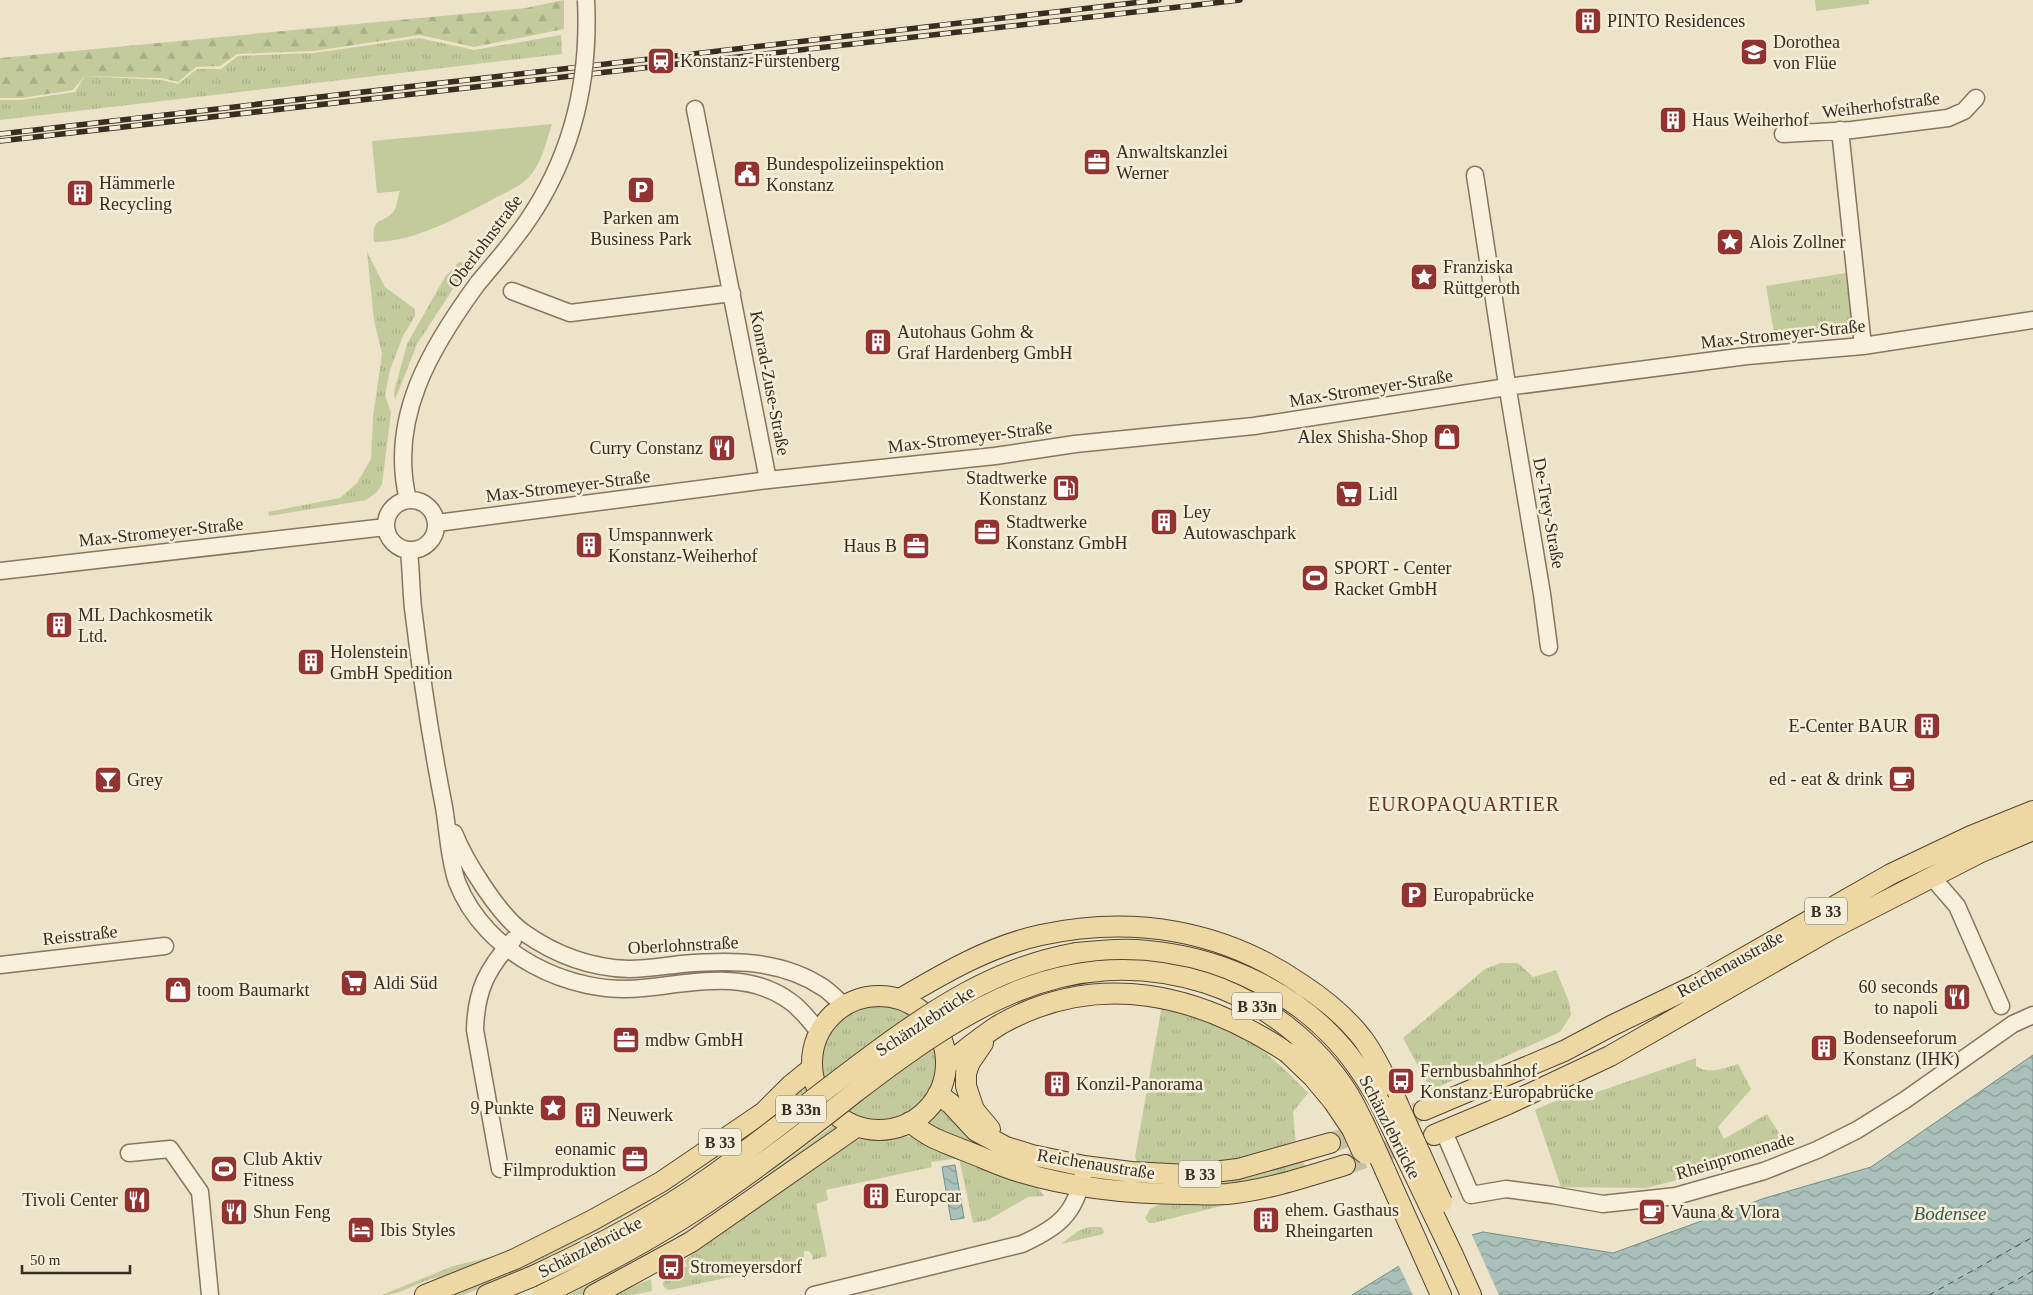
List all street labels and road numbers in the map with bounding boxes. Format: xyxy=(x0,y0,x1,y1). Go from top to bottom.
street label: Weiherhofstraße xyxy=(1821,88,1941,122)
street label: Oberlohnstraße xyxy=(444,191,526,291)
street label: Konrad-Zuse-Straße xyxy=(746,309,794,457)
street label: Max-Stromeyer-Straße xyxy=(1700,315,1866,353)
street label: Max-Stromeyer-Straße xyxy=(1288,365,1454,411)
street label: Max-Stromeyer-Straße xyxy=(887,417,1053,457)
street label: De-Trey-Straße xyxy=(1529,456,1569,570)
street label: Max-Stromeyer-Straße xyxy=(485,466,651,506)
street label: Max-Stromeyer-Straße xyxy=(78,513,244,551)
road number: B 33 xyxy=(1805,898,1847,924)
street label: Reisstraße xyxy=(42,921,118,949)
street label: Reichenaustraße xyxy=(1673,926,1787,1002)
street label: Oberlohnstraße xyxy=(627,932,739,958)
street label: Schänzlebrücke xyxy=(872,982,978,1060)
road number: B 33n xyxy=(1232,992,1282,1019)
street label: Schänzlebrücke xyxy=(1355,1072,1425,1182)
road number: B 33n xyxy=(776,1096,826,1122)
road number: B 33 xyxy=(699,1128,741,1156)
street label: Rheinpromenade xyxy=(1673,1128,1797,1184)
street label: Reichenaustraße xyxy=(1036,1145,1156,1183)
road number: B 33 xyxy=(1179,1160,1221,1188)
street label: Schänzlebrücke xyxy=(535,1212,645,1282)

